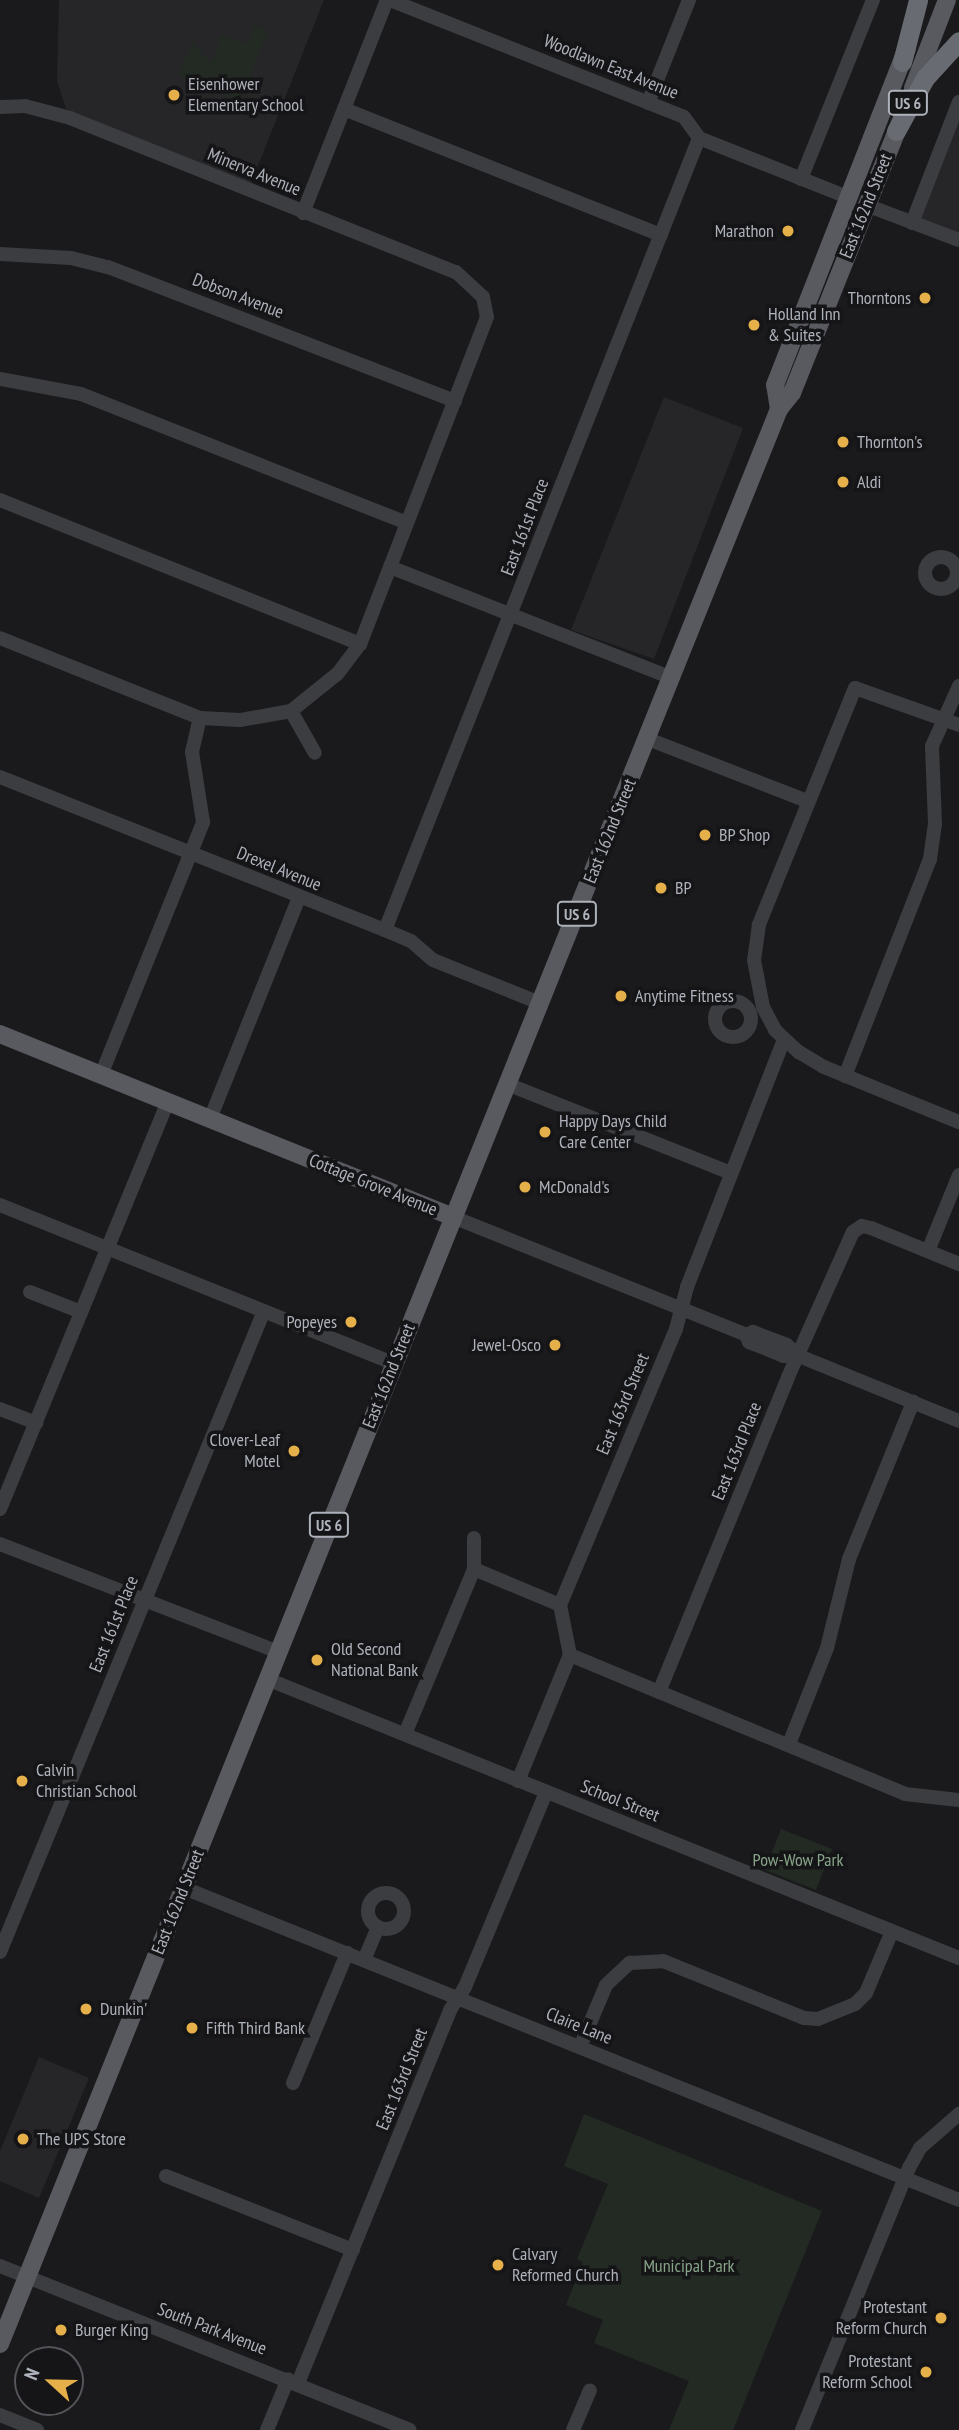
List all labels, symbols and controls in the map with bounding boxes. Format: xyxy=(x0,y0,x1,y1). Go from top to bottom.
street label: Woodlawn East Avenue xyxy=(540,30,682,104)
place label: Eisenhower Elementary School xyxy=(188,74,304,116)
marker: Eisenhower Elementary School xyxy=(166,87,182,103)
road number: US 6 xyxy=(887,90,929,116)
street label: Minerva Avenue xyxy=(204,143,304,201)
street label: East 162nd Street xyxy=(835,151,897,261)
place label: Marathon xyxy=(715,220,774,242)
marker: Marathon xyxy=(780,223,796,239)
street label: Dobson Avenue xyxy=(189,269,287,323)
place label: Thorntons xyxy=(848,287,911,309)
marker: Thorntons xyxy=(917,290,933,306)
place label: Holland Inn & Suites xyxy=(768,304,841,346)
marker: Holland Inn & Suites xyxy=(746,317,762,333)
place label: Thornton's xyxy=(857,431,922,453)
marker: Thornton's xyxy=(835,434,851,450)
place label: Aldi xyxy=(857,471,881,493)
marker: Aldi xyxy=(835,474,851,490)
street label: East 161st Place xyxy=(497,476,553,578)
street label: East 162nd Street xyxy=(579,776,641,886)
place label: BP Shop xyxy=(719,824,771,846)
marker: BP Shop xyxy=(697,827,713,843)
street label: Drexel Avenue xyxy=(233,842,325,896)
place label: BP xyxy=(675,877,692,899)
marker: BP xyxy=(653,880,669,896)
road number: US 6 xyxy=(556,902,598,926)
place label: Anytime Fitness xyxy=(635,985,734,1007)
marker: Anytime Fitness xyxy=(613,988,629,1004)
place label: Happy Days Child Care Center xyxy=(559,1111,667,1154)
marker: Happy Days Child Care Center xyxy=(537,1124,553,1140)
street label: Cottage Grove Avenue xyxy=(306,1149,440,1221)
place label: McDonald's xyxy=(539,1176,610,1198)
marker: McDonald's xyxy=(517,1179,533,1195)
place label: Popeyes xyxy=(286,1311,337,1333)
marker: Popeyes xyxy=(343,1314,359,1330)
street label: East 162nd Street xyxy=(358,1321,420,1431)
place label: Jewel-Osco xyxy=(472,1334,541,1356)
marker: Jewel-Osco xyxy=(547,1337,563,1353)
street label: East 163rd Street xyxy=(592,1350,654,1458)
street label: East 163rd Place xyxy=(708,1399,766,1503)
place label: Clover-Leaf Motel xyxy=(209,1430,280,1472)
marker: Clover-Leaf Motel xyxy=(286,1443,302,1459)
road number: US 6 xyxy=(308,1512,350,1538)
street label: East 161st Place xyxy=(85,1573,143,1675)
place label: Old Second National Bank xyxy=(331,1639,418,1682)
marker: Old Second National Bank xyxy=(309,1652,325,1668)
place label: Calvin Christian School xyxy=(36,1760,137,1802)
marker: Calvin Christian School xyxy=(14,1773,30,1789)
street label: School Street xyxy=(578,1775,662,1827)
street label: East 162nd Street xyxy=(147,1847,209,1957)
park label: Pow-Wow Park xyxy=(752,1849,844,1871)
place label: Dunkin' xyxy=(100,1998,147,2020)
marker: Dunkin' xyxy=(78,2001,94,2017)
street label: Claire Lane xyxy=(543,2003,615,2049)
place label: Fifth Third Bank xyxy=(206,2017,305,2039)
marker: Fifth Third Bank xyxy=(184,2020,200,2036)
street label: East 163rd Street xyxy=(372,2025,432,2133)
place label: The UPS Store xyxy=(37,2128,126,2150)
marker: The UPS Store xyxy=(15,2131,31,2147)
place label: Calvary Reformed Church xyxy=(512,2244,619,2286)
park label: Municipal Park xyxy=(643,2255,735,2277)
marker: Calvary Reformed Church xyxy=(490,2257,506,2273)
place label: Protestant Reform Church xyxy=(836,2297,927,2340)
street label: South Park Avenue xyxy=(154,2298,270,2360)
marker: Protestant Reform Church xyxy=(933,2310,949,2326)
place label: Burger King xyxy=(75,2319,149,2341)
marker: Burger King xyxy=(53,2322,69,2338)
north arrow xyxy=(14,2346,84,2416)
place label: Protestant Reform School xyxy=(822,2351,912,2394)
marker: Protestant Reform School xyxy=(918,2364,934,2380)
text: N xyxy=(18,2365,44,2383)

